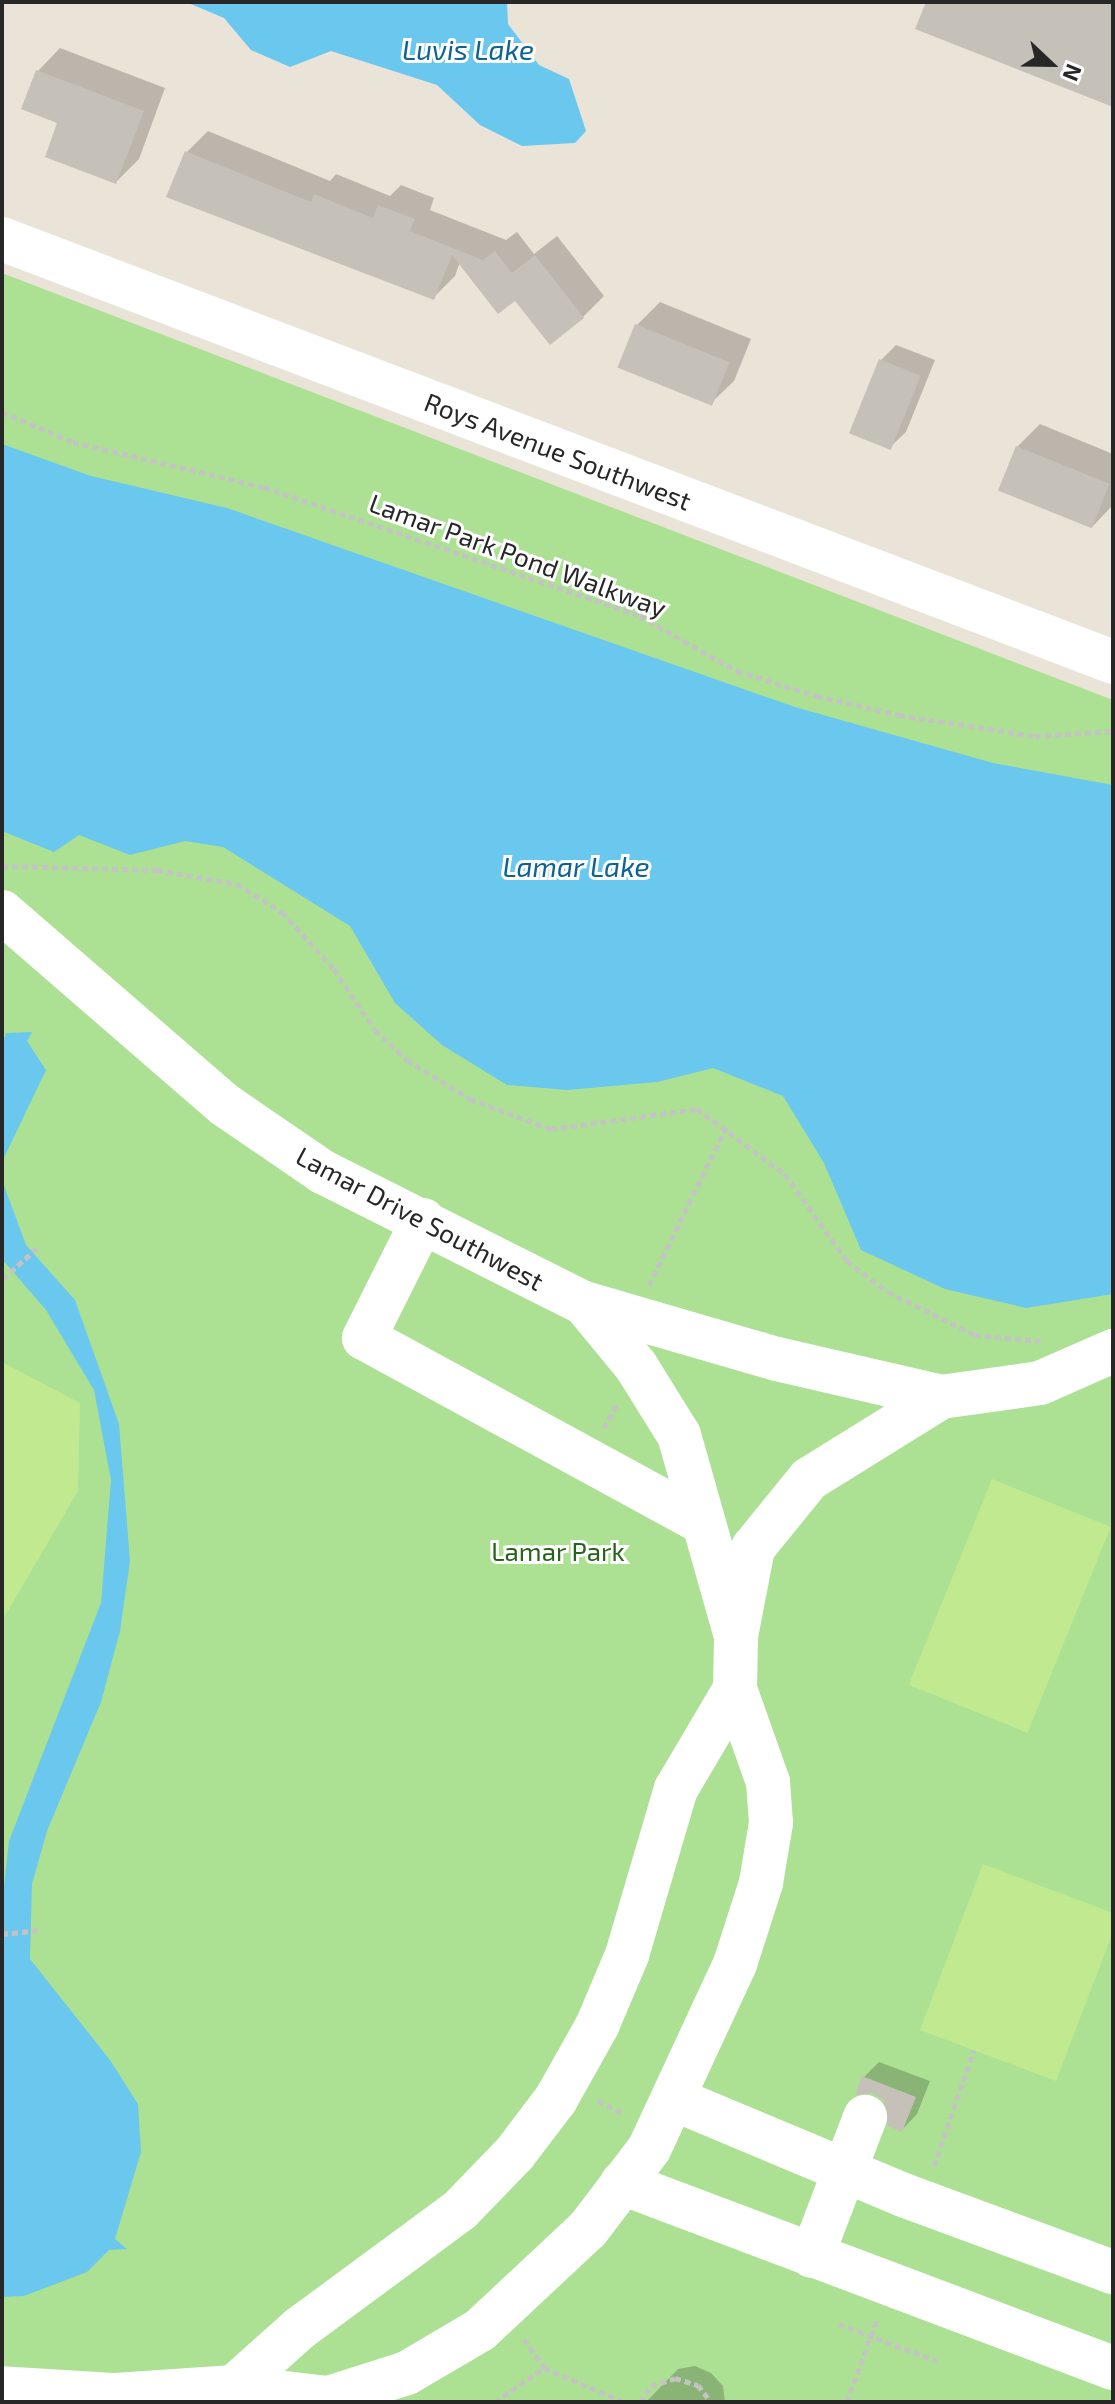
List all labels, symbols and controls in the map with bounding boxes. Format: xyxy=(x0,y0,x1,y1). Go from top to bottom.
north arrow xyxy=(1011,24,1091,104)
water label: Luvis Lake xyxy=(402,32,534,66)
text: N xyxy=(1058,61,1088,85)
street label: Roys Avenue Southwest xyxy=(420,386,696,516)
street label: Lamar Park Pond Walkway xyxy=(365,487,671,623)
water label: Lamar Lake xyxy=(502,849,650,883)
street label: Lamar Drive Southwest xyxy=(291,1139,549,1297)
park label: Lamar Park xyxy=(491,1535,625,1567)

